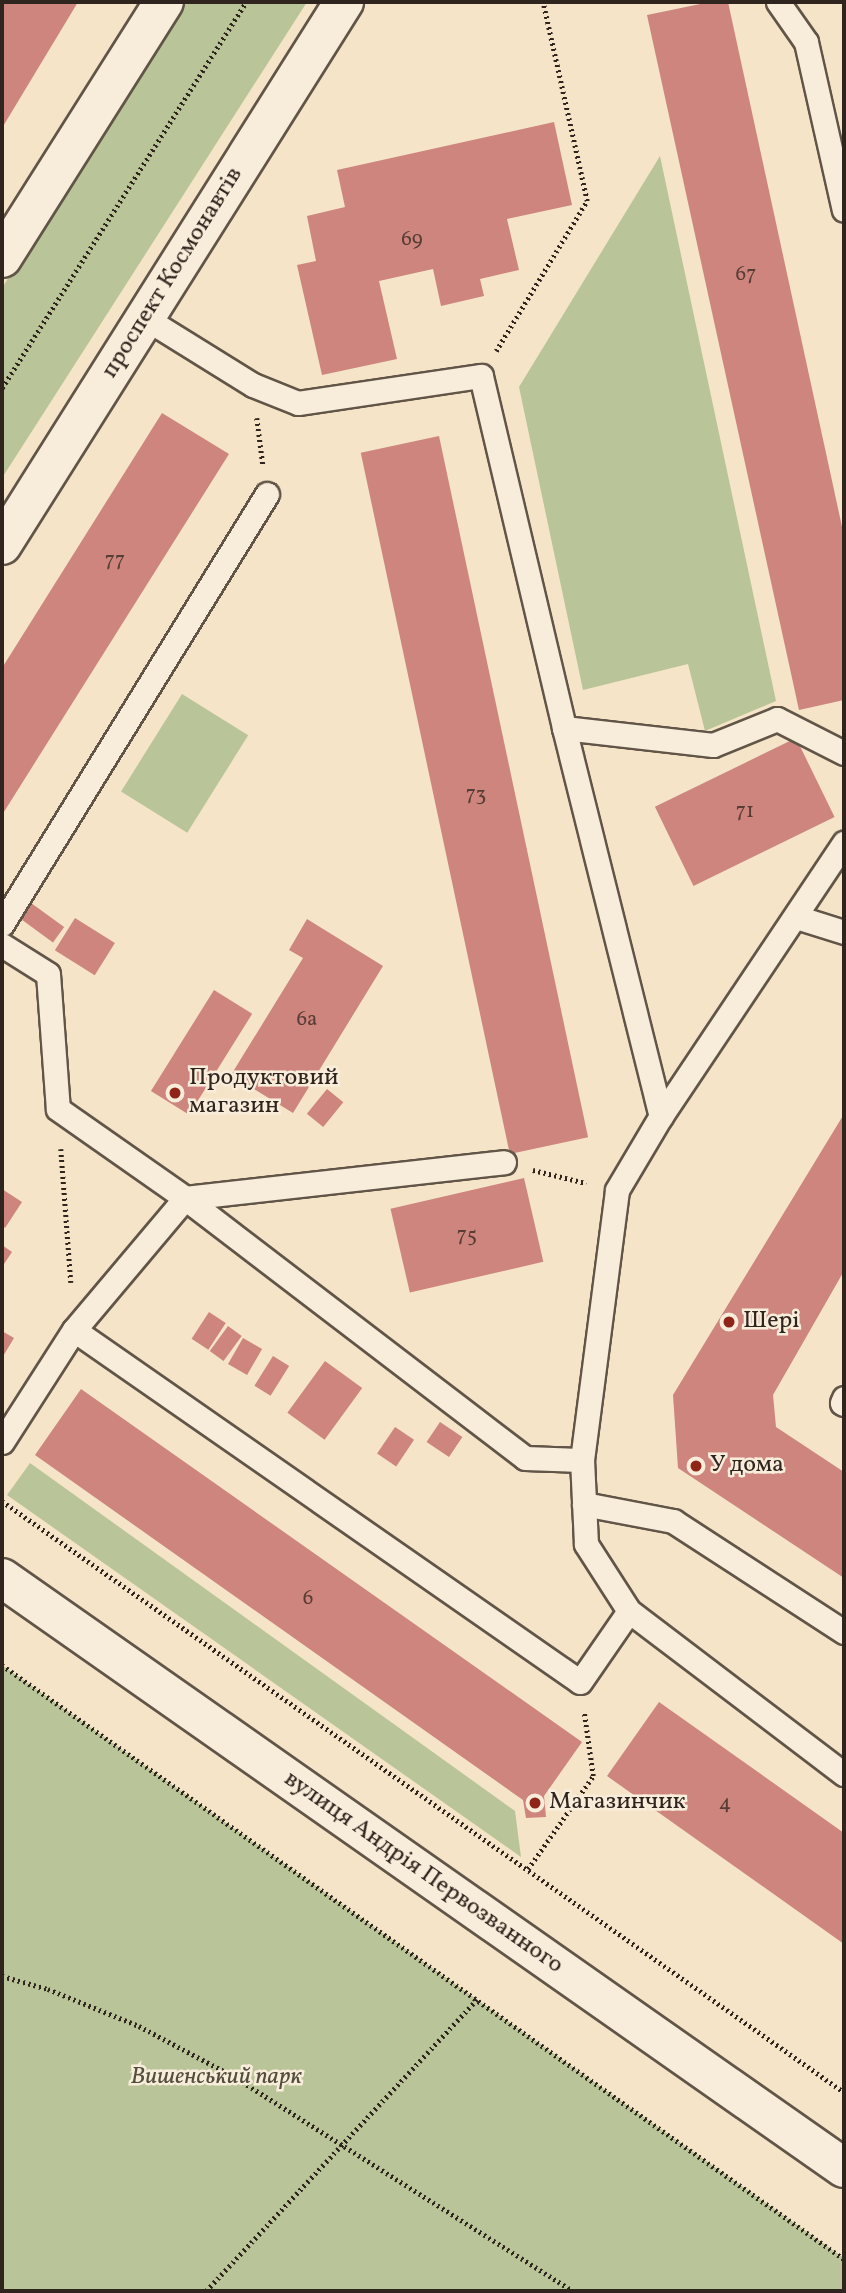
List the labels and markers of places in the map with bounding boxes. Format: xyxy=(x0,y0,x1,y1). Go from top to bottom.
place label: Продуктовий магазин xyxy=(189,1065,339,1121)
marker: Продуктовий магазин xyxy=(167,1085,183,1101)
place label: Шері xyxy=(743,1308,800,1336)
marker: Шері xyxy=(721,1314,737,1330)
place label: У дома xyxy=(710,1452,785,1480)
marker: У дома xyxy=(688,1458,704,1474)
place label: Магазинчик xyxy=(549,1789,686,1817)
marker: Магазинчик xyxy=(527,1795,543,1811)

